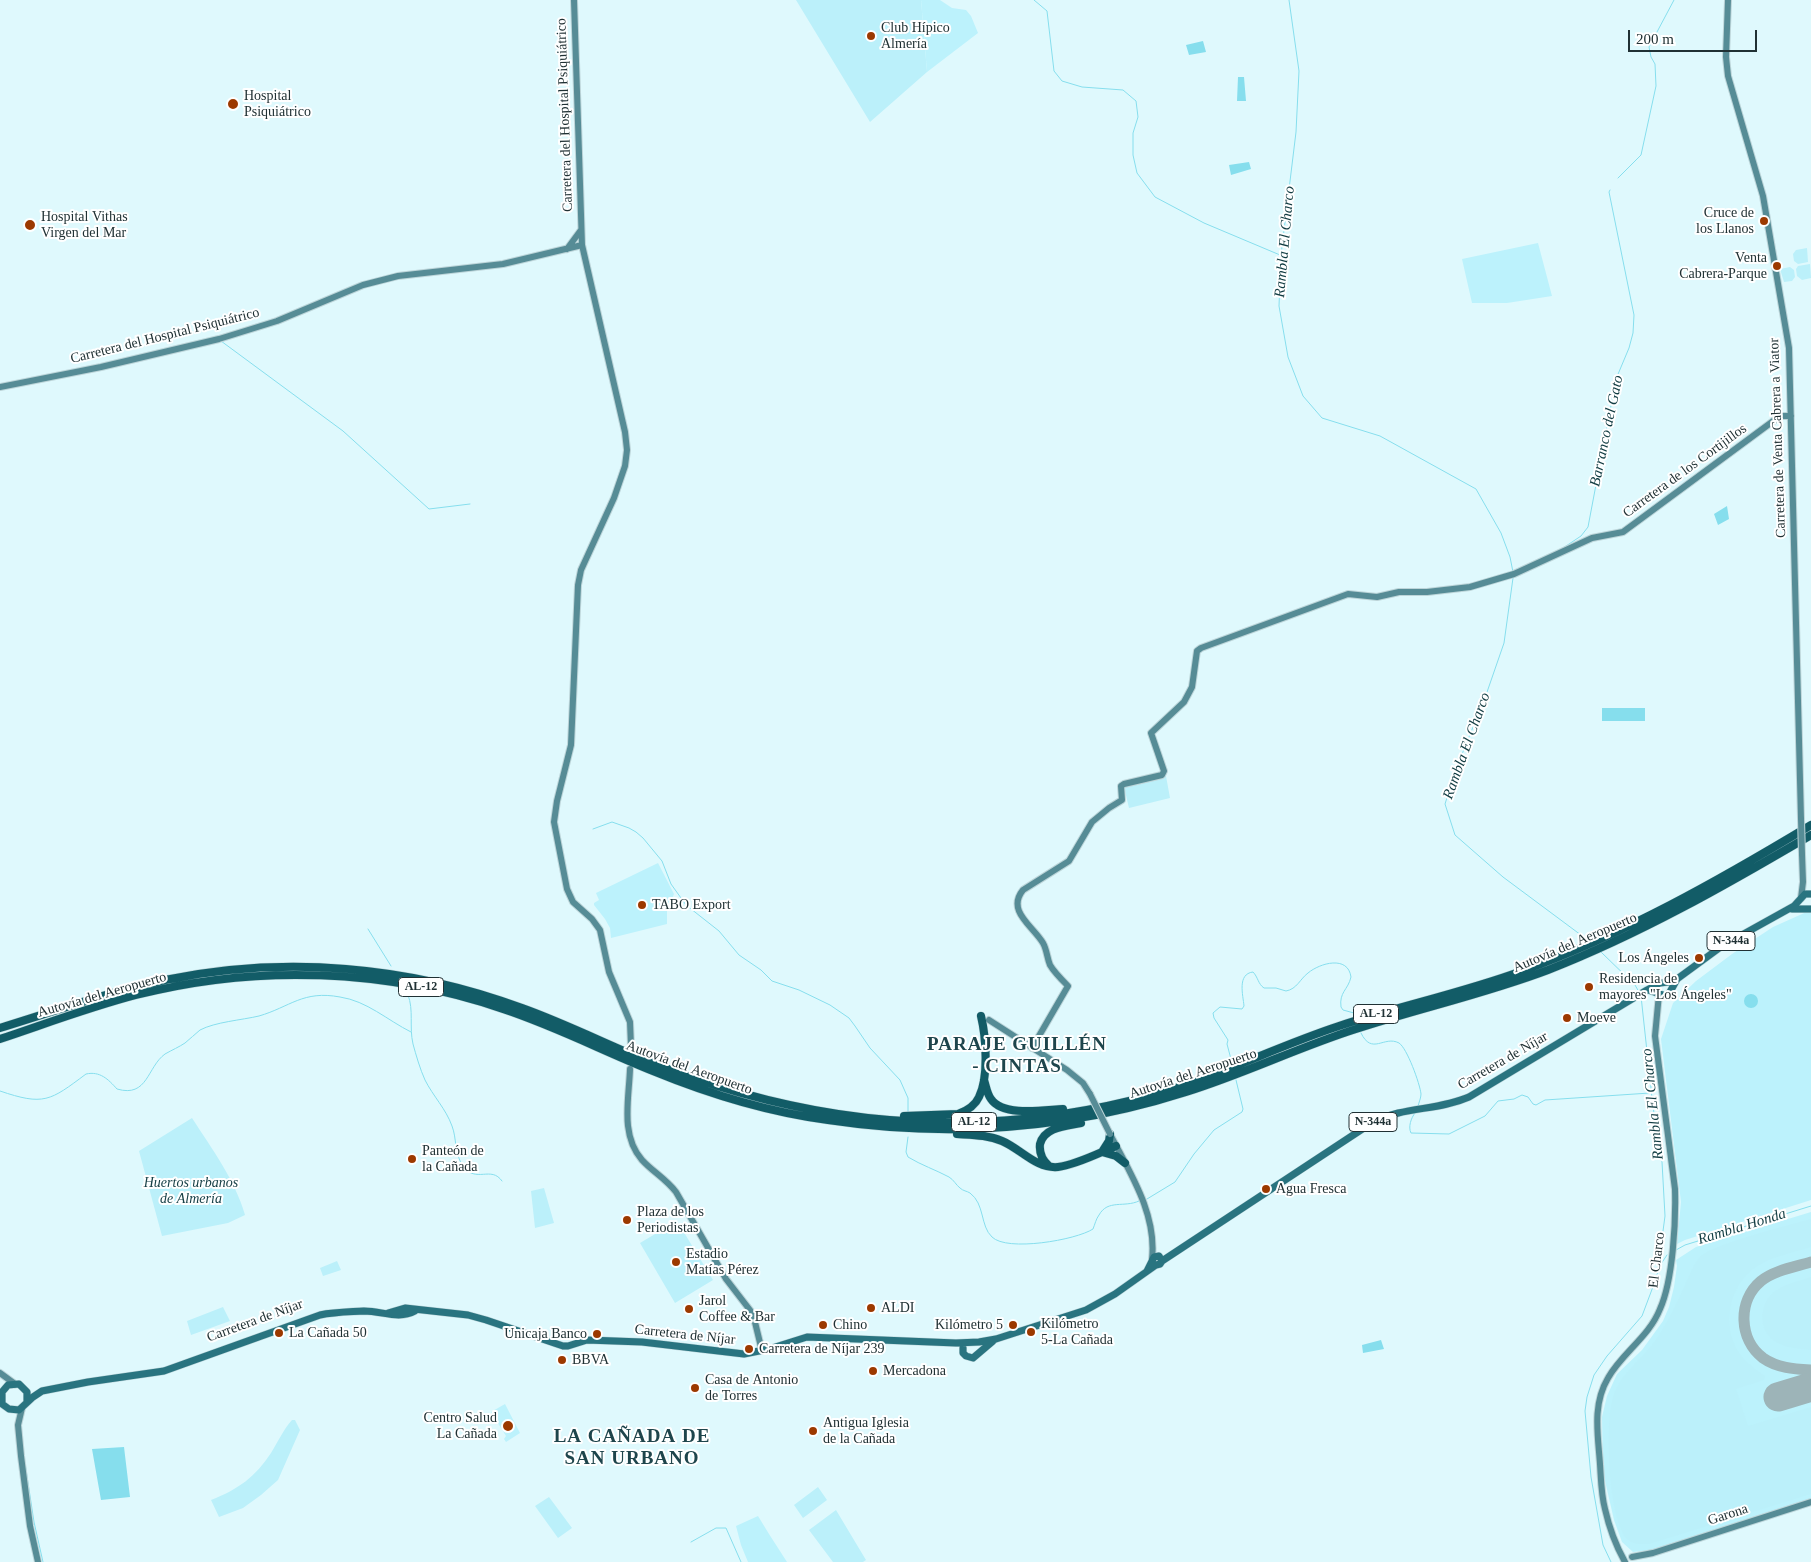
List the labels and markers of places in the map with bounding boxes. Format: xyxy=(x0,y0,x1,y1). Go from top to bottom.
place label: Club Hípico Almería xyxy=(881,20,950,52)
marker: Club Hípico Almería xyxy=(865,30,877,42)
place label: Hospital Psiquiátrico xyxy=(244,88,311,120)
marker: Hospital Psiquiátrico xyxy=(226,97,240,111)
place label: Cruce de los Llanos xyxy=(1696,205,1754,238)
place label: Hospital Vithas Virgen del Mar xyxy=(41,209,128,242)
marker: Cruce de los Llanos xyxy=(1758,215,1770,227)
marker: Hospital Vithas Virgen del Mar xyxy=(23,218,37,232)
place label: Venta Cabrera-Parque xyxy=(1679,250,1767,282)
marker: Venta Cabrera-Parque xyxy=(1771,260,1783,272)
place label: TABO Export xyxy=(652,897,731,913)
marker: TABO Export xyxy=(636,899,648,911)
place label: Los Ángeles xyxy=(1619,950,1689,966)
marker: Los Ángeles xyxy=(1693,952,1705,964)
place label: Residencia de mayores "Los Ángeles" xyxy=(1599,971,1732,1004)
marker: Residencia de mayores "Los Ángeles" xyxy=(1583,981,1595,993)
place label: Moeve xyxy=(1577,1010,1616,1026)
marker: Moeve xyxy=(1561,1012,1573,1024)
place label: Panteón de la Cañada xyxy=(422,1143,484,1176)
marker: Panteón de la Cañada xyxy=(406,1153,418,1165)
place label: Agua Fresca xyxy=(1276,1181,1346,1197)
marker: Agua Fresca xyxy=(1260,1183,1272,1195)
place label: Plaza de los Periodistas xyxy=(637,1204,704,1236)
marker: Plaza de los Periodistas xyxy=(621,1214,633,1226)
place label: Estadio Matías Pérez xyxy=(686,1246,759,1278)
marker: Estadio Matías Pérez xyxy=(670,1256,682,1268)
place label: Jarol Coffee & Bar xyxy=(699,1293,775,1325)
place label: ALDI xyxy=(881,1300,914,1316)
marker: ALDI xyxy=(865,1302,877,1314)
marker: Jarol Coffee & Bar xyxy=(683,1303,695,1315)
place label: Kilómetro 5-La Cañada xyxy=(1041,1316,1113,1348)
place label: Chino xyxy=(833,1317,867,1333)
place label: Kilómetro 5 xyxy=(935,1317,1003,1333)
marker: Chino xyxy=(817,1319,829,1331)
marker: Kilómetro 5 xyxy=(1007,1319,1019,1331)
place label: La Cañada 50 xyxy=(289,1325,367,1341)
place label: Unicaja Banco xyxy=(504,1326,587,1342)
marker: Kilómetro 5-La Cañada xyxy=(1025,1326,1037,1338)
marker: La Cañada 50 xyxy=(273,1327,285,1339)
marker: Unicaja Banco xyxy=(591,1328,603,1340)
place label: Carretera de Níjar 239 xyxy=(759,1341,885,1357)
marker: Carretera de Níjar 239 xyxy=(743,1343,755,1355)
place label: BBVA xyxy=(572,1352,609,1368)
marker: BBVA xyxy=(556,1354,568,1366)
place label: Mercadona xyxy=(883,1363,946,1379)
marker: Mercadona xyxy=(867,1365,879,1377)
place label: Casa de Antonio de Torres xyxy=(705,1372,798,1404)
marker: Casa de Antonio de Torres xyxy=(689,1382,701,1394)
place label: Centro Salud La Cañada xyxy=(424,1410,497,1442)
place label: Antigua Iglesia de la Cañada xyxy=(823,1415,909,1448)
marker: Centro Salud La Cañada xyxy=(501,1419,515,1433)
marker: Antigua Iglesia de la Cañada xyxy=(807,1425,819,1437)

